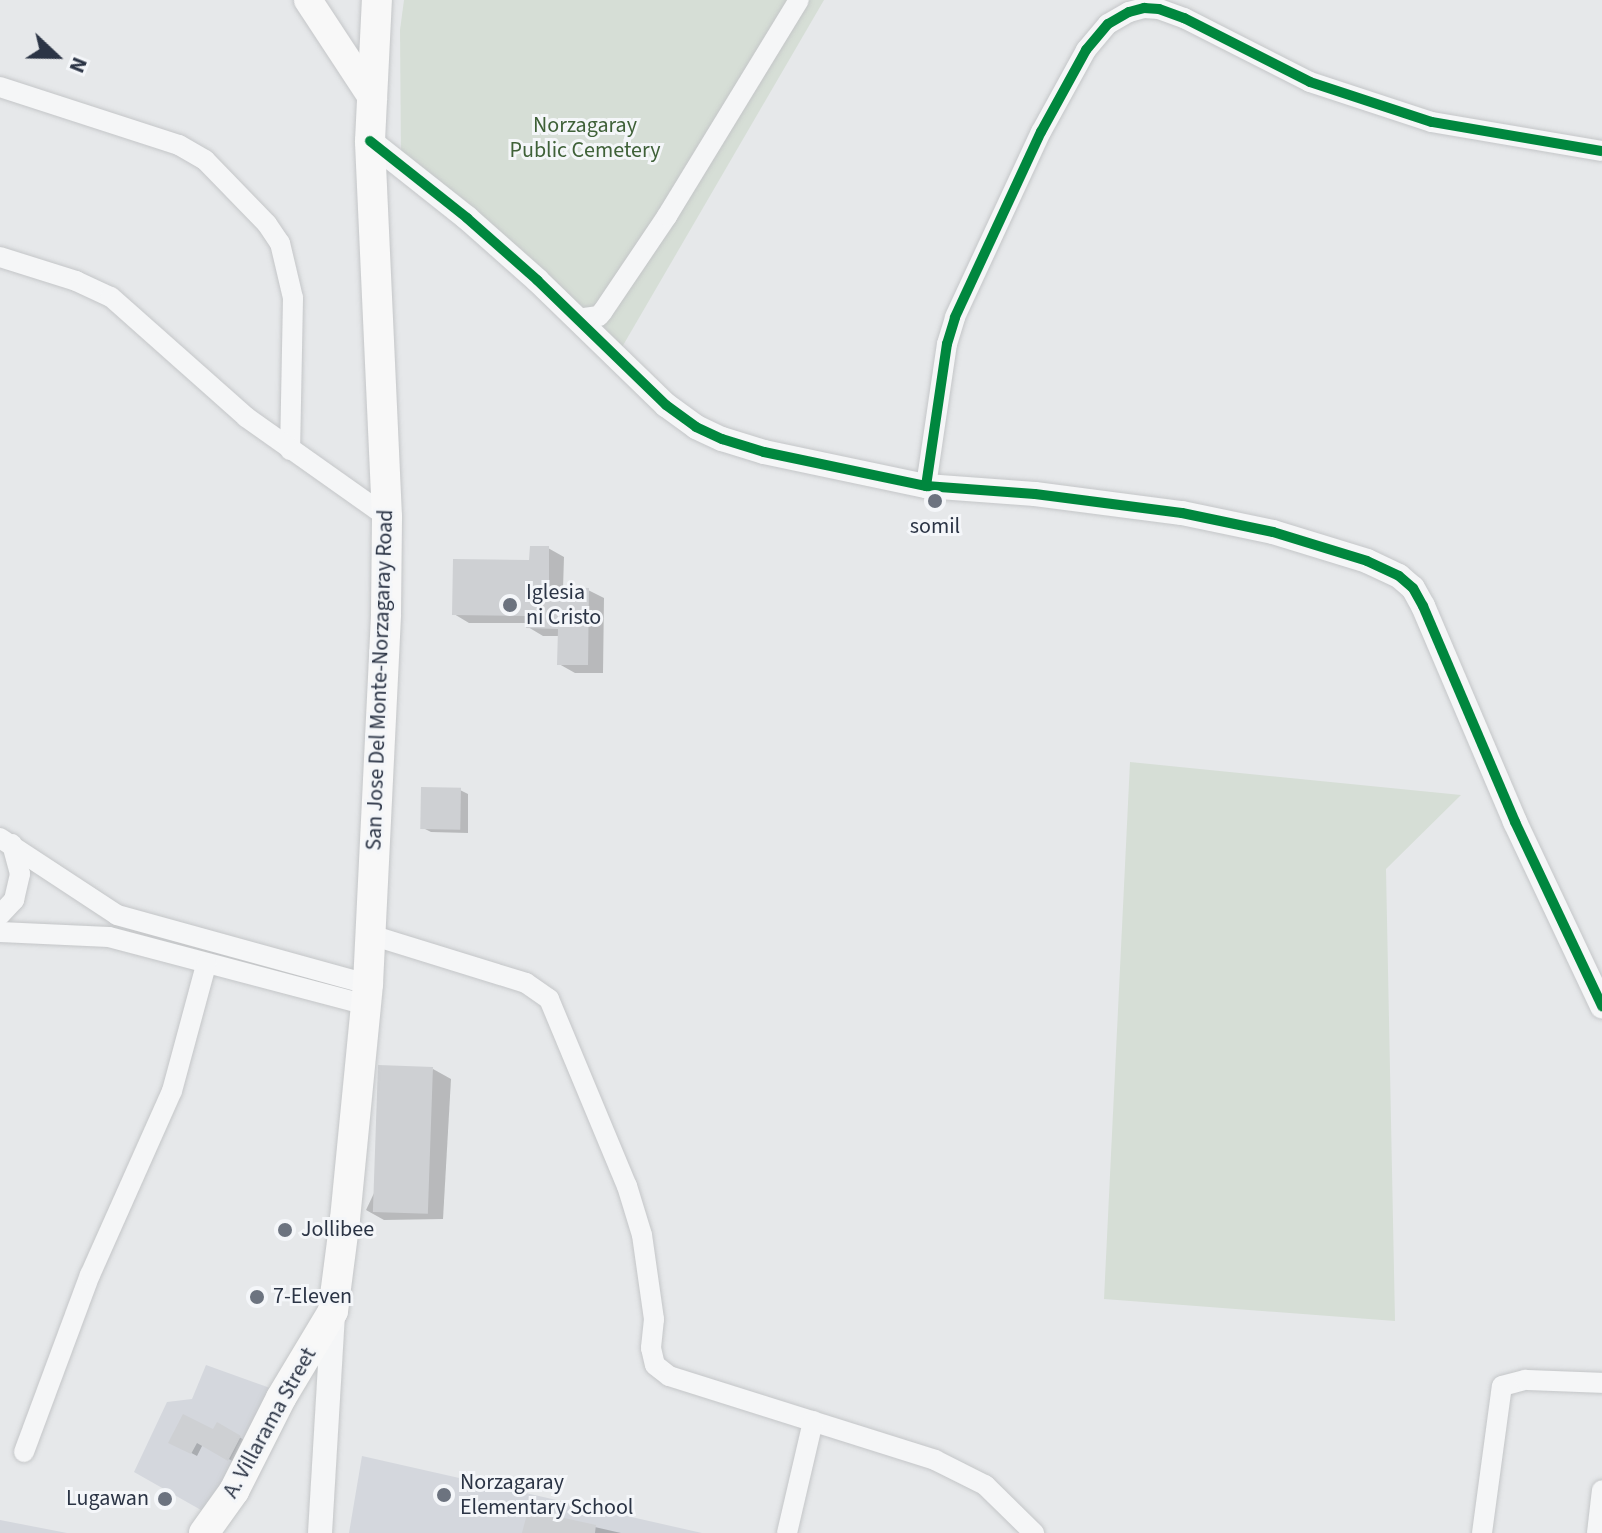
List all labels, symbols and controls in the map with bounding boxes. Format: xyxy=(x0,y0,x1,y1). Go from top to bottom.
north arrow xyxy=(16,16,96,96)
text: N xyxy=(61,52,96,78)
park label: Norzagaray Public Cemetery xyxy=(510,112,660,164)
marker: somil xyxy=(926,492,944,510)
street label: San Jose Del Monte-Norzagaray Road xyxy=(361,509,399,851)
place label: somil xyxy=(910,514,960,540)
place label: Iglesia ni Cristo xyxy=(526,579,601,630)
marker: Iglesia ni Cristo xyxy=(501,596,519,614)
place label: Jollibee xyxy=(301,1217,374,1243)
marker: Jollibee xyxy=(276,1221,294,1239)
place label: 7-Eleven xyxy=(273,1284,352,1310)
marker: 7-Eleven xyxy=(248,1288,266,1306)
street label: A. Villarama Street xyxy=(218,1343,322,1503)
place label: Norzagaray Elementary School xyxy=(460,1469,633,1520)
place label: Lugawan xyxy=(66,1486,149,1512)
marker: Norzagaray Elementary School xyxy=(435,1486,453,1504)
marker: Lugawan xyxy=(156,1490,174,1508)

